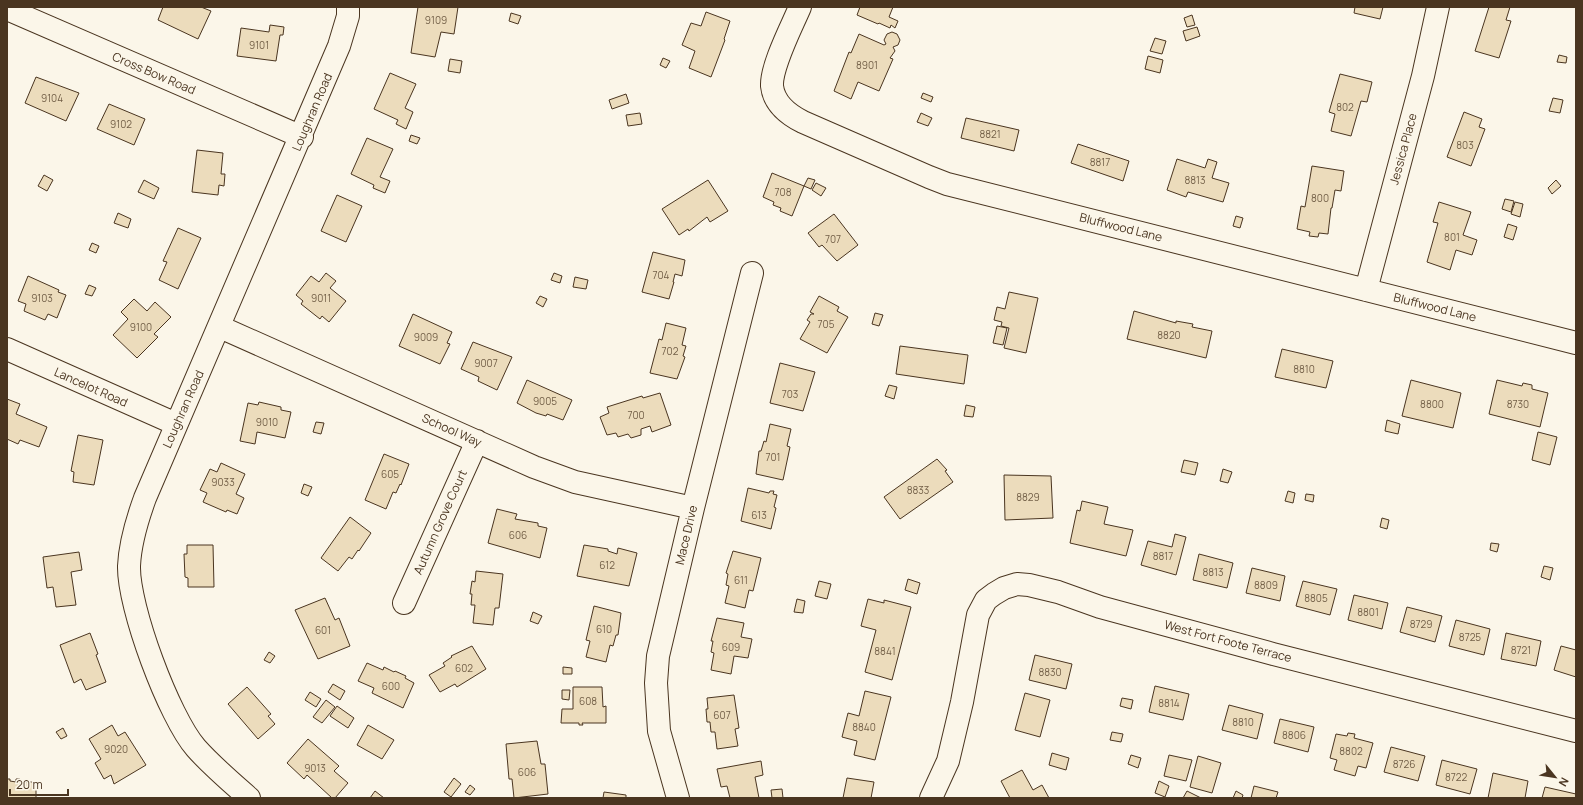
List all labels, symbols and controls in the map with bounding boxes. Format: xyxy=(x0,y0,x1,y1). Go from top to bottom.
house number: 9109 xyxy=(425,13,447,27)
house number: 9101 xyxy=(249,38,269,52)
street label: Cross Bow Road xyxy=(110,48,198,98)
house number: 8901 xyxy=(856,58,878,72)
street label: Loughran Road xyxy=(288,70,336,154)
house number: 9104 xyxy=(41,91,63,105)
house number: 802 xyxy=(1336,100,1354,114)
street label: Jessica Place xyxy=(1385,111,1421,187)
house number: 9102 xyxy=(110,117,132,131)
house number: 8821 xyxy=(979,127,1001,141)
house number: 803 xyxy=(1456,138,1474,152)
house number: 8817 xyxy=(1090,155,1110,169)
house number: 8813 xyxy=(1184,173,1206,187)
house number: 708 xyxy=(775,185,792,199)
house number: 800 xyxy=(1311,191,1329,205)
street label: Bluffwood Lane xyxy=(1078,208,1164,246)
house number: 801 xyxy=(1444,230,1460,244)
house number: 707 xyxy=(825,232,841,246)
house number: 704 xyxy=(652,268,670,282)
street label: Bluffwood Lane xyxy=(1392,288,1478,326)
house number: 9103 xyxy=(31,291,53,305)
house number: 9011 xyxy=(311,291,331,305)
house number: 705 xyxy=(818,317,835,331)
house number: 9100 xyxy=(130,320,152,334)
house number: 8820 xyxy=(1157,328,1181,342)
house number: 9009 xyxy=(414,330,438,344)
house number: 702 xyxy=(662,344,679,358)
house number: 9007 xyxy=(474,356,498,370)
house number: 8810 xyxy=(1293,362,1315,376)
street label: Lancelot Road xyxy=(52,363,130,411)
street label: Loughran Road xyxy=(158,367,208,451)
house number: 703 xyxy=(782,387,798,401)
house number: 9005 xyxy=(533,394,557,408)
house number: 8800 xyxy=(1420,397,1444,411)
house number: 8730 xyxy=(1507,397,1529,411)
house number: 700 xyxy=(627,408,645,422)
street label: School Way xyxy=(419,409,485,451)
house number: 9010 xyxy=(256,415,278,429)
house number: 701 xyxy=(765,450,781,464)
house number: 605 xyxy=(381,467,399,481)
street label: Autumn Grove Court xyxy=(409,467,471,577)
house number: 9033 xyxy=(211,475,235,489)
house number: 8833 xyxy=(907,483,929,497)
house number: 8829 xyxy=(1016,490,1040,504)
street label: Mace Drive xyxy=(671,504,701,566)
house number: 613 xyxy=(751,508,767,522)
house number: 606 xyxy=(509,528,527,542)
house number: 8817 xyxy=(1153,549,1173,563)
house number: 612 xyxy=(599,558,615,572)
house number: 8813 xyxy=(1202,565,1224,579)
house number: 611 xyxy=(734,573,748,587)
house number: 8809 xyxy=(1254,578,1278,592)
house number: 8805 xyxy=(1304,591,1328,605)
house number: 8801 xyxy=(1357,605,1379,619)
street label: West Fort Foote Terrace xyxy=(1162,616,1294,666)
house number: 8729 xyxy=(1410,617,1432,631)
house number: 610 xyxy=(596,622,612,636)
house number: 601 xyxy=(315,623,331,637)
house number: 8725 xyxy=(1459,630,1481,644)
house number: 609 xyxy=(722,640,740,654)
house number: 8721 xyxy=(1511,643,1531,657)
house number: 8841 xyxy=(874,644,896,658)
house number: 602 xyxy=(455,661,473,675)
house number: 8830 xyxy=(1038,665,1062,679)
house number: 600 xyxy=(382,679,400,693)
house number: 608 xyxy=(579,694,597,708)
house number: 8814 xyxy=(1158,696,1180,710)
house number: 607 xyxy=(713,708,731,722)
house number: 8810 xyxy=(1232,715,1254,729)
house number: 8840 xyxy=(852,720,876,734)
house number: 8806 xyxy=(1282,728,1306,742)
house number: 9020 xyxy=(104,742,128,756)
house number: 8802 xyxy=(1339,744,1363,758)
house number: 8726 xyxy=(1393,757,1415,771)
north arrow xyxy=(1535,757,1575,797)
house number: 9013 xyxy=(304,761,326,775)
house number: 606 xyxy=(518,765,536,779)
house number: 8722 xyxy=(1445,770,1467,784)
scale bar xyxy=(10,771,68,797)
text: N xyxy=(1556,775,1573,790)
text: 20 m xyxy=(16,776,43,793)

